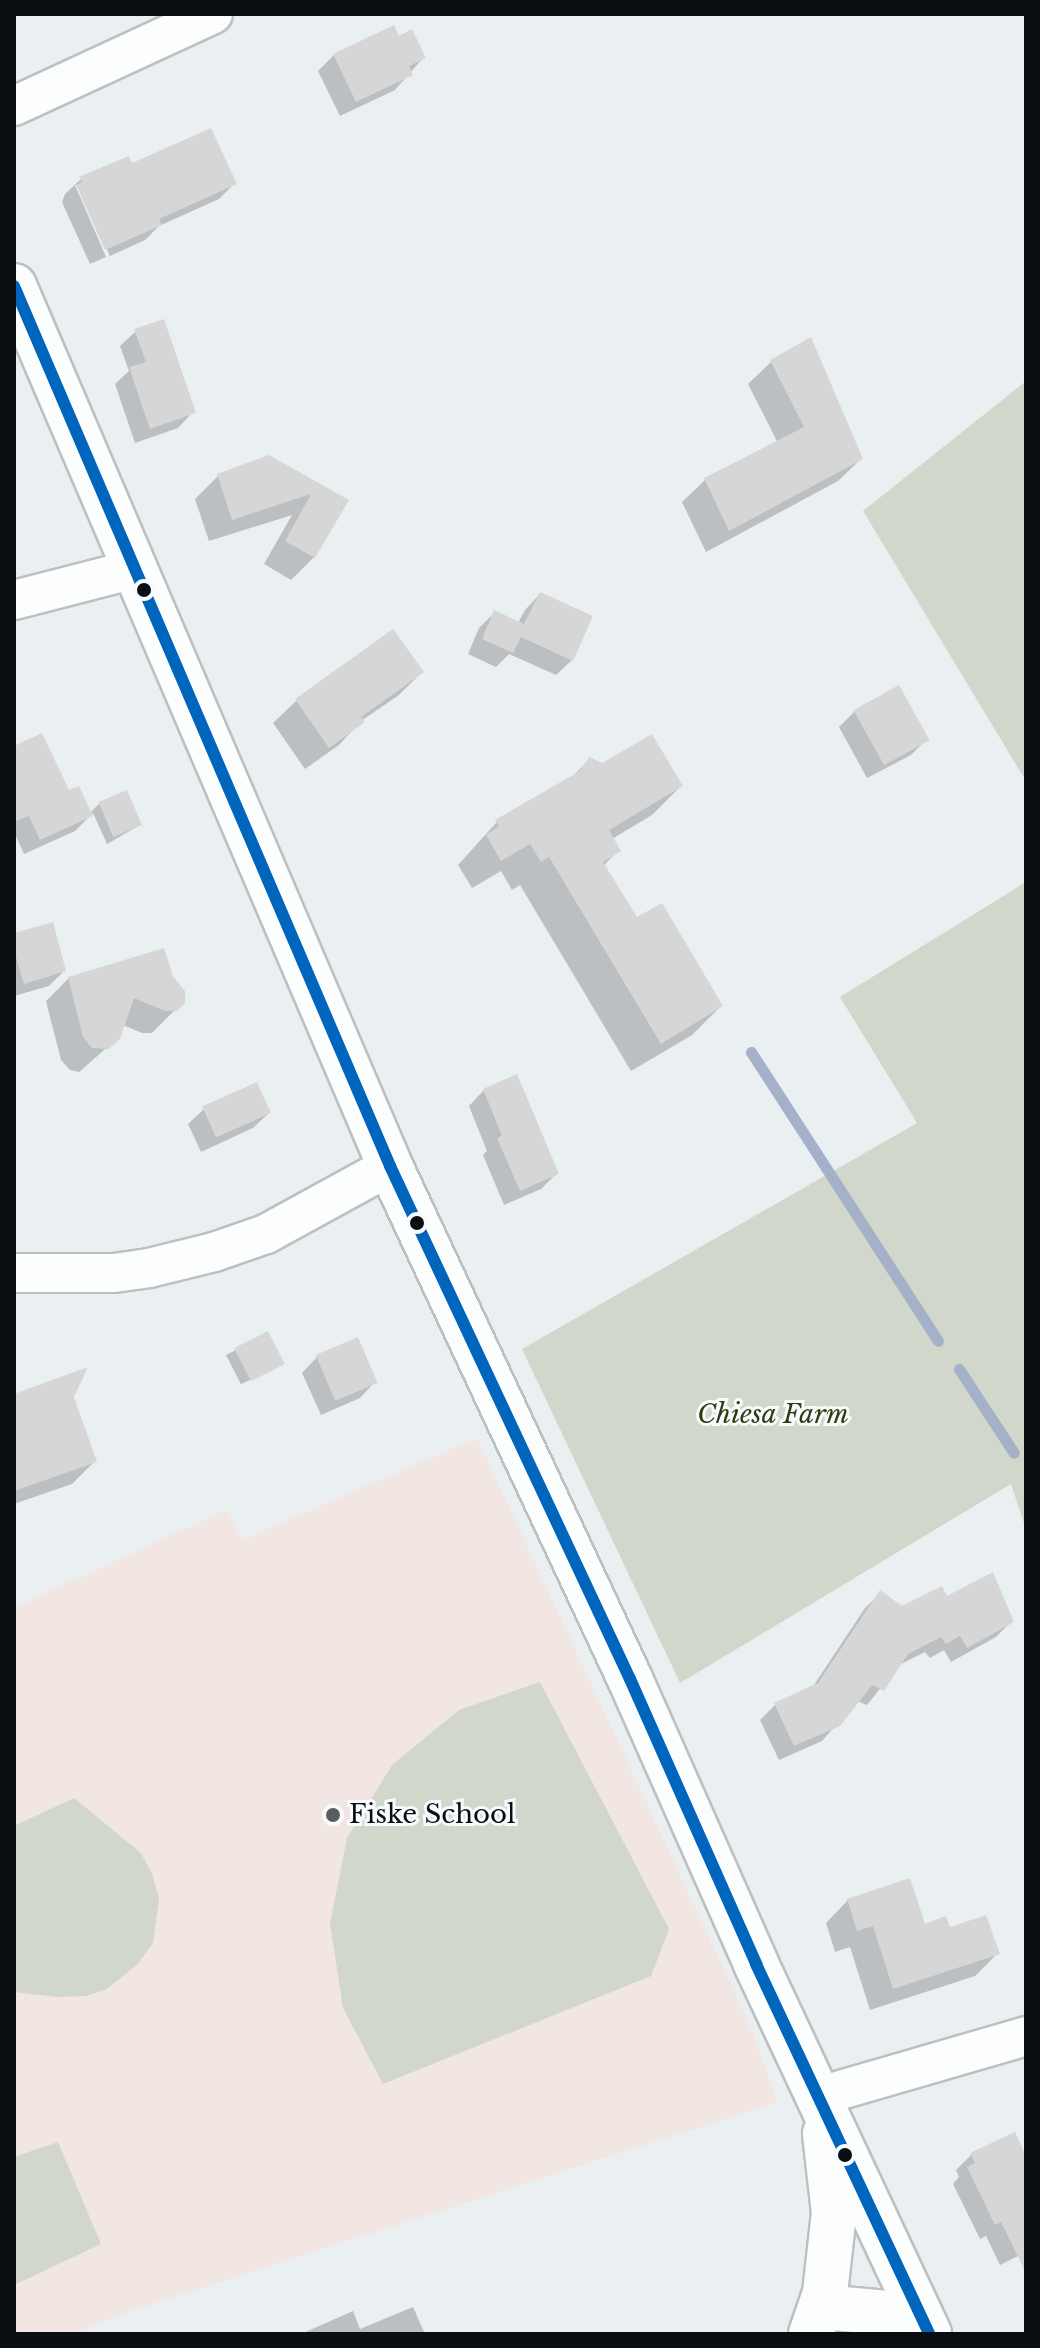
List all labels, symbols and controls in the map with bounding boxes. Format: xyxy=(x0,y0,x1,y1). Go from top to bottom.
unlabelled marker xyxy=(136,582,152,598)
unlabelled marker xyxy=(409,1215,425,1231)
park label: Chiesa Farm xyxy=(697,1399,849,1431)
place label: Fiske School xyxy=(349,1799,516,1831)
marker: Fiske School xyxy=(324,1806,342,1824)
unlabelled marker xyxy=(837,2147,853,2163)

